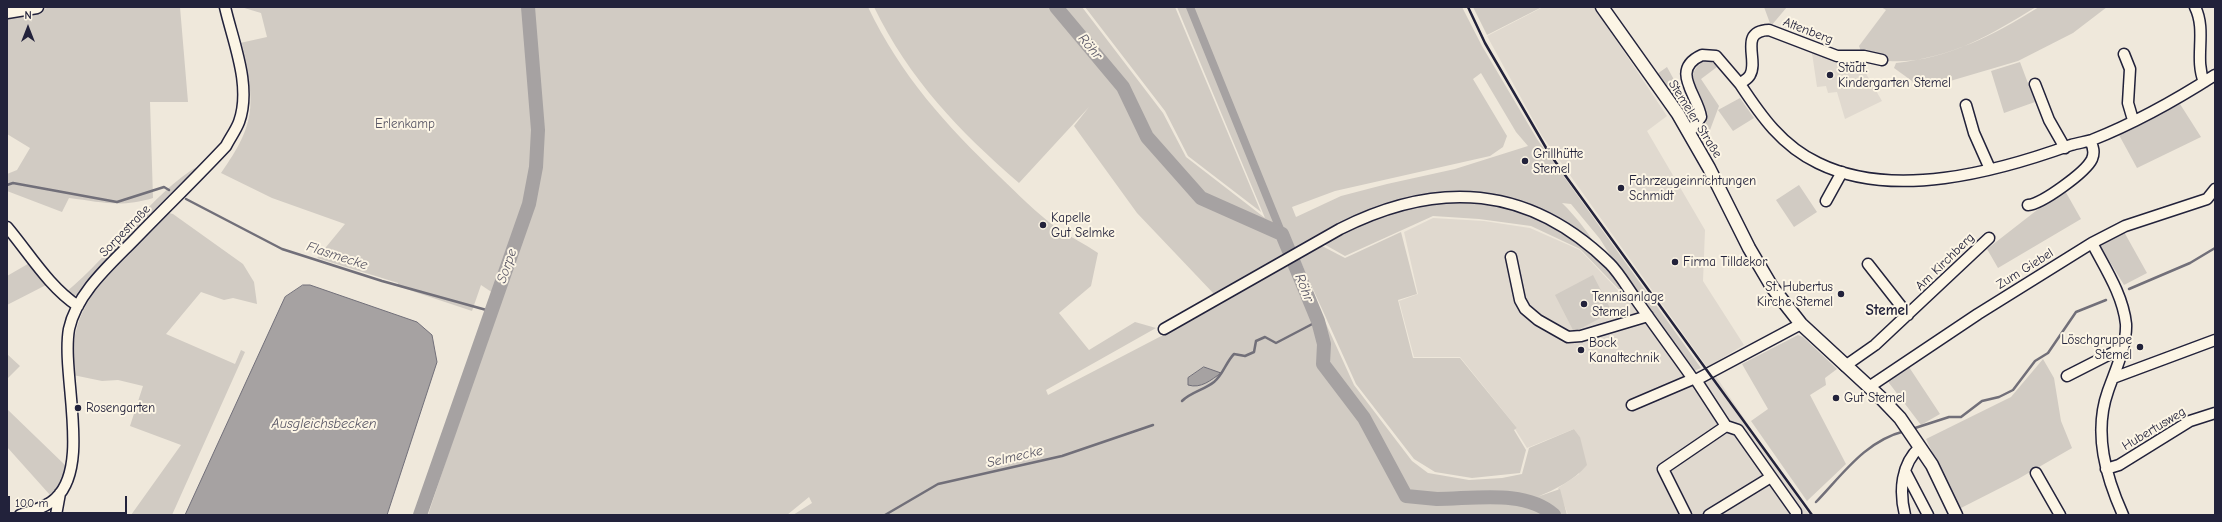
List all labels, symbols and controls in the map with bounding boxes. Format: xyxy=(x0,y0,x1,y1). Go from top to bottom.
north arrow xyxy=(8,8,48,48)
text: N xyxy=(24,9,32,22)
street label: Altenberg xyxy=(1781,14,1835,48)
water label: Röhr xyxy=(1074,31,1106,63)
place label: Städt. Kindergarten Stemel xyxy=(1838,60,1951,91)
marker: Städt. Kindergarten Stemel xyxy=(1825,70,1835,80)
street label: Stemeler Straße xyxy=(1665,77,1725,161)
park label: Erlenkamp xyxy=(375,116,435,132)
place label: Grillhütte Stemel xyxy=(1533,146,1583,177)
marker: Grillhütte Stemel xyxy=(1520,156,1530,166)
place label: Fahrzeugeinrichtungen Schmidt xyxy=(1629,173,1756,204)
marker: Fahrzeugeinrichtungen Schmidt xyxy=(1616,183,1626,193)
street label: Sorpestraße xyxy=(96,202,154,260)
place label: Kapelle Gut Selmke xyxy=(1051,210,1115,241)
marker: Kapelle Gut Selmke xyxy=(1038,220,1048,230)
street label: Am Kirchberg xyxy=(1912,230,1978,294)
water label: Flasmecke xyxy=(304,238,370,274)
street label: Zum Giebel xyxy=(1994,245,2056,293)
water label: Sorpe xyxy=(493,247,521,285)
place label: Firma Tilldekor xyxy=(1683,254,1767,270)
marker: Firma Tilldekor xyxy=(1670,257,1680,267)
water label: Röhr xyxy=(1291,271,1317,305)
place label: St. Hubertus Kirche Stemel xyxy=(1757,279,1833,310)
place label: Tennisanlage Stemel xyxy=(1592,289,1664,320)
marker: St. Hubertus Kirche Stemel xyxy=(1836,289,1846,299)
marker: Tennisanlage Stemel xyxy=(1579,299,1589,309)
district label: Stemel xyxy=(1866,302,1908,320)
place label: Löschgruppe Stemel xyxy=(2061,332,2132,363)
place label: Bock Kanaltechnik xyxy=(1589,335,1659,366)
marker: Löschgruppe Stemel xyxy=(2135,342,2145,352)
marker: Bock Kanaltechnik xyxy=(1576,345,1586,355)
place label: Gut Stemel xyxy=(1844,390,1905,406)
marker: Gut Stemel xyxy=(1831,393,1841,403)
place label: Rosengarten xyxy=(86,400,155,416)
marker: Rosengarten xyxy=(73,403,83,413)
street label: Hubertusweg xyxy=(2119,404,2189,454)
water label: Ausgleichsbecken xyxy=(272,416,376,432)
water label: Selmecke xyxy=(985,442,1045,472)
scale bar xyxy=(10,488,129,514)
text: 100 m xyxy=(15,496,48,510)

